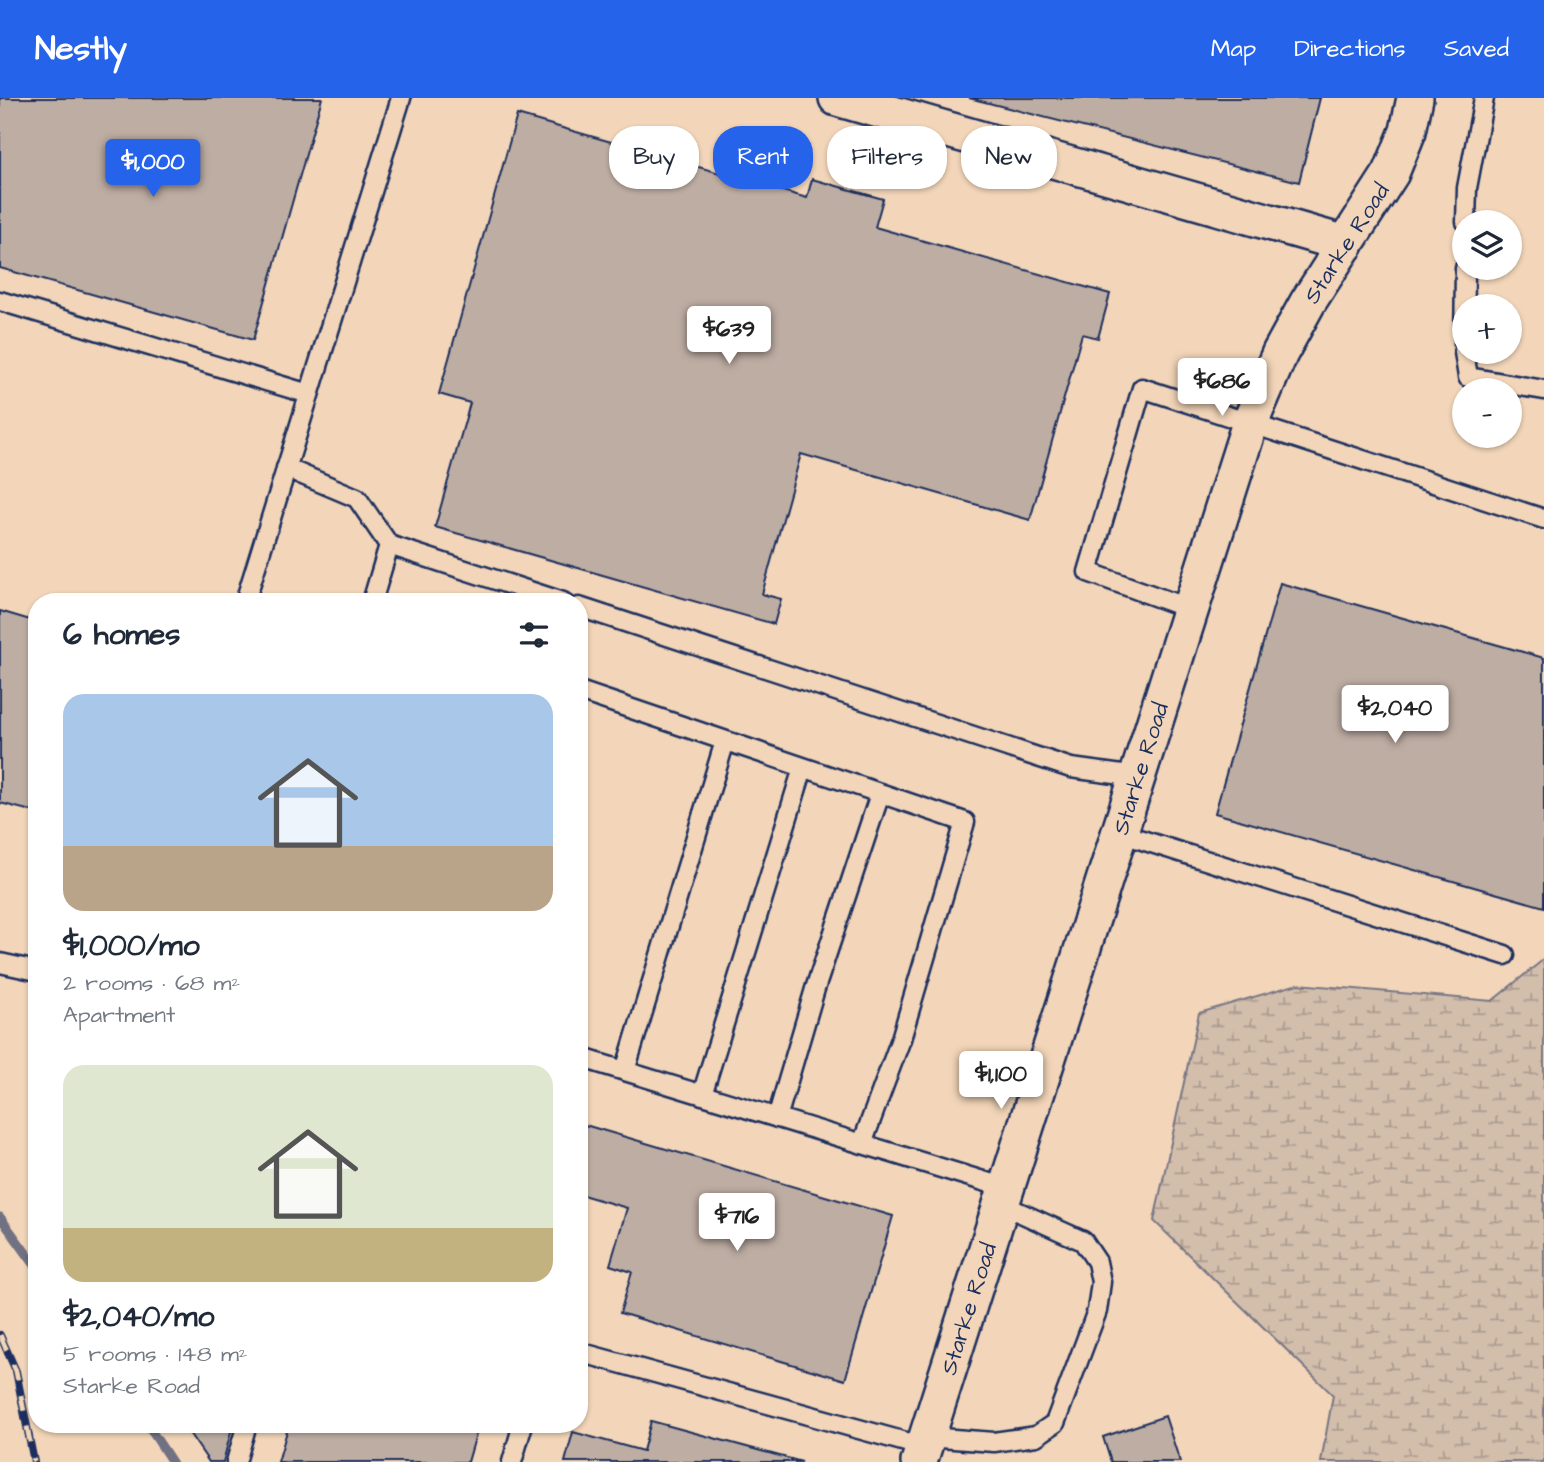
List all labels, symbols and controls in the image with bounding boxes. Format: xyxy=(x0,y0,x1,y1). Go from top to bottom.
text: Nestly xyxy=(35,26,127,72)
text: Map xyxy=(1211,32,1256,66)
text: Directions xyxy=(1294,32,1406,66)
text: Saved xyxy=(1444,32,1509,66)
chip: Buy xyxy=(609,126,699,189)
chip: Rent xyxy=(713,126,813,189)
chip: Filters xyxy=(827,126,947,189)
chip: New xyxy=(961,126,1057,189)
pin: $1,000 xyxy=(96,140,210,199)
text: $1,000 xyxy=(121,146,185,178)
street label: Starke Road xyxy=(1296,177,1398,310)
map controls xyxy=(1452,210,1522,448)
button: layers xyxy=(1452,210,1522,280)
button: + xyxy=(1452,294,1522,364)
pin: $639 xyxy=(688,306,770,366)
text: $639 xyxy=(703,313,755,345)
pin: $686 xyxy=(1181,358,1263,418)
text: $686 xyxy=(1194,365,1250,397)
button: − xyxy=(1452,378,1522,448)
text: 6 homes xyxy=(63,614,180,656)
icon: filters xyxy=(515,616,553,654)
pin: $2,040 xyxy=(1338,686,1452,745)
text: $2,040 xyxy=(1358,692,1432,724)
street label: Starke Road xyxy=(1105,698,1177,839)
icon: home xyxy=(245,740,371,866)
text: $1,000/mo xyxy=(63,925,200,967)
text: 2 rooms · 68 m² xyxy=(63,967,240,999)
text: Apartment xyxy=(63,999,175,1031)
pin: $1,100 xyxy=(944,1052,1058,1111)
text: $1,100 xyxy=(975,1058,1027,1090)
icon: home xyxy=(245,1111,371,1237)
pin: $716 xyxy=(696,1194,778,1253)
text: $716 xyxy=(715,1200,759,1232)
street label: Starke Road xyxy=(933,1239,1005,1379)
text: $2,040/mo xyxy=(63,1296,214,1338)
text: 5 rooms · 148 m² xyxy=(63,1338,247,1370)
text: Starke Road xyxy=(63,1370,200,1402)

